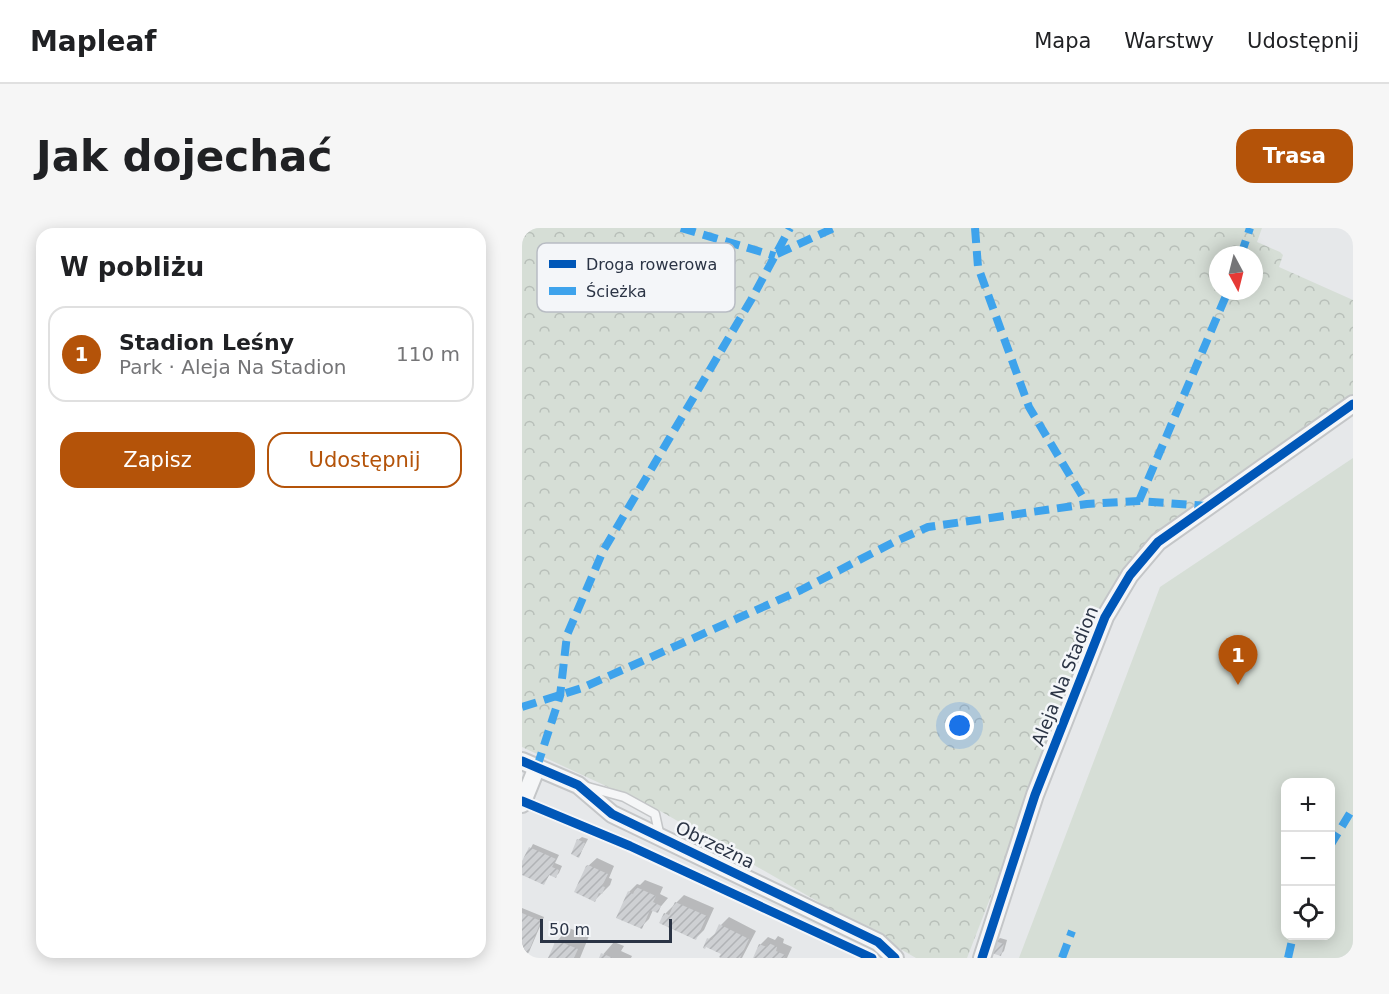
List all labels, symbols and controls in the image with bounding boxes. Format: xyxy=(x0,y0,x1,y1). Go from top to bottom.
text: Mapleaf xyxy=(30,25,156,58)
text: Mapa xyxy=(1034,29,1091,53)
text: Warstwy xyxy=(1124,29,1214,53)
text: Udostępnij xyxy=(1247,29,1359,53)
button: Trasa xyxy=(1236,129,1353,183)
text: Jak dojechać xyxy=(36,132,332,181)
legend xyxy=(537,243,735,312)
north arrow xyxy=(1209,246,1263,300)
text: W pobliżu xyxy=(60,252,204,282)
text: Droga rowerowa xyxy=(586,255,717,274)
text: Ścieżka xyxy=(586,282,646,301)
text: Stadion Leśny xyxy=(119,330,294,355)
text: 1 xyxy=(75,342,88,366)
text: 110 m xyxy=(396,342,460,366)
text: Park · Aleja Na Stadion xyxy=(119,355,347,379)
button: Zapisz xyxy=(60,432,255,488)
button: Udostępnij xyxy=(267,432,462,488)
street label: Aleja Na Stadion xyxy=(1027,603,1102,749)
pin: 1 xyxy=(1218,636,1258,685)
your location xyxy=(945,711,974,740)
map controls xyxy=(1281,778,1335,940)
button: + xyxy=(1281,778,1335,832)
street label: Obrzeżna xyxy=(672,816,758,873)
button: − xyxy=(1281,832,1335,886)
button: locate xyxy=(1281,886,1335,940)
scale bar xyxy=(540,916,672,944)
text: 50 m xyxy=(549,920,590,939)

